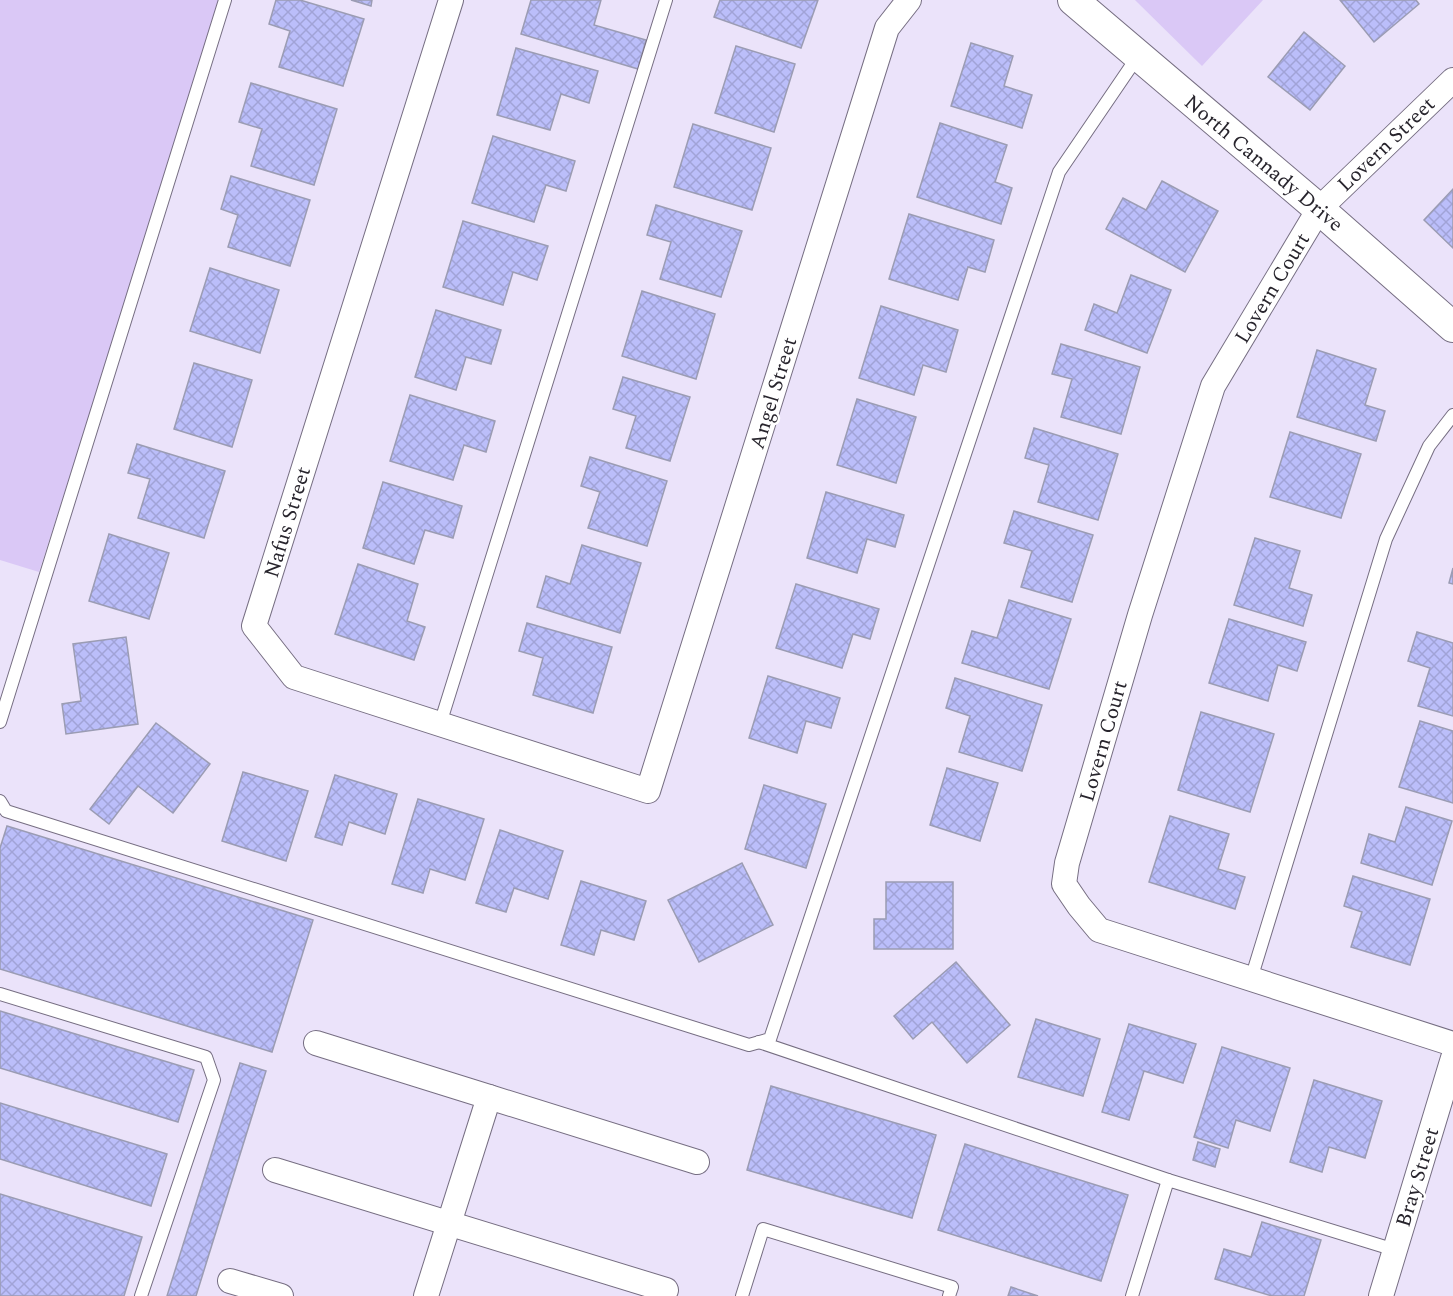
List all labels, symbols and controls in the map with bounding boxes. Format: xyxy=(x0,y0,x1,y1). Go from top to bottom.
street label: North Cannady Drive xyxy=(1176,87,1350,240)
street label: Lovern Street xyxy=(1330,90,1443,200)
street label: Lovern Court xyxy=(1227,227,1319,350)
street label: Angel Street xyxy=(742,333,806,453)
street label: Nafus Street xyxy=(256,463,320,582)
street label: Lovern Court xyxy=(1071,677,1137,806)
street label: Bray Street xyxy=(1388,1123,1448,1231)

